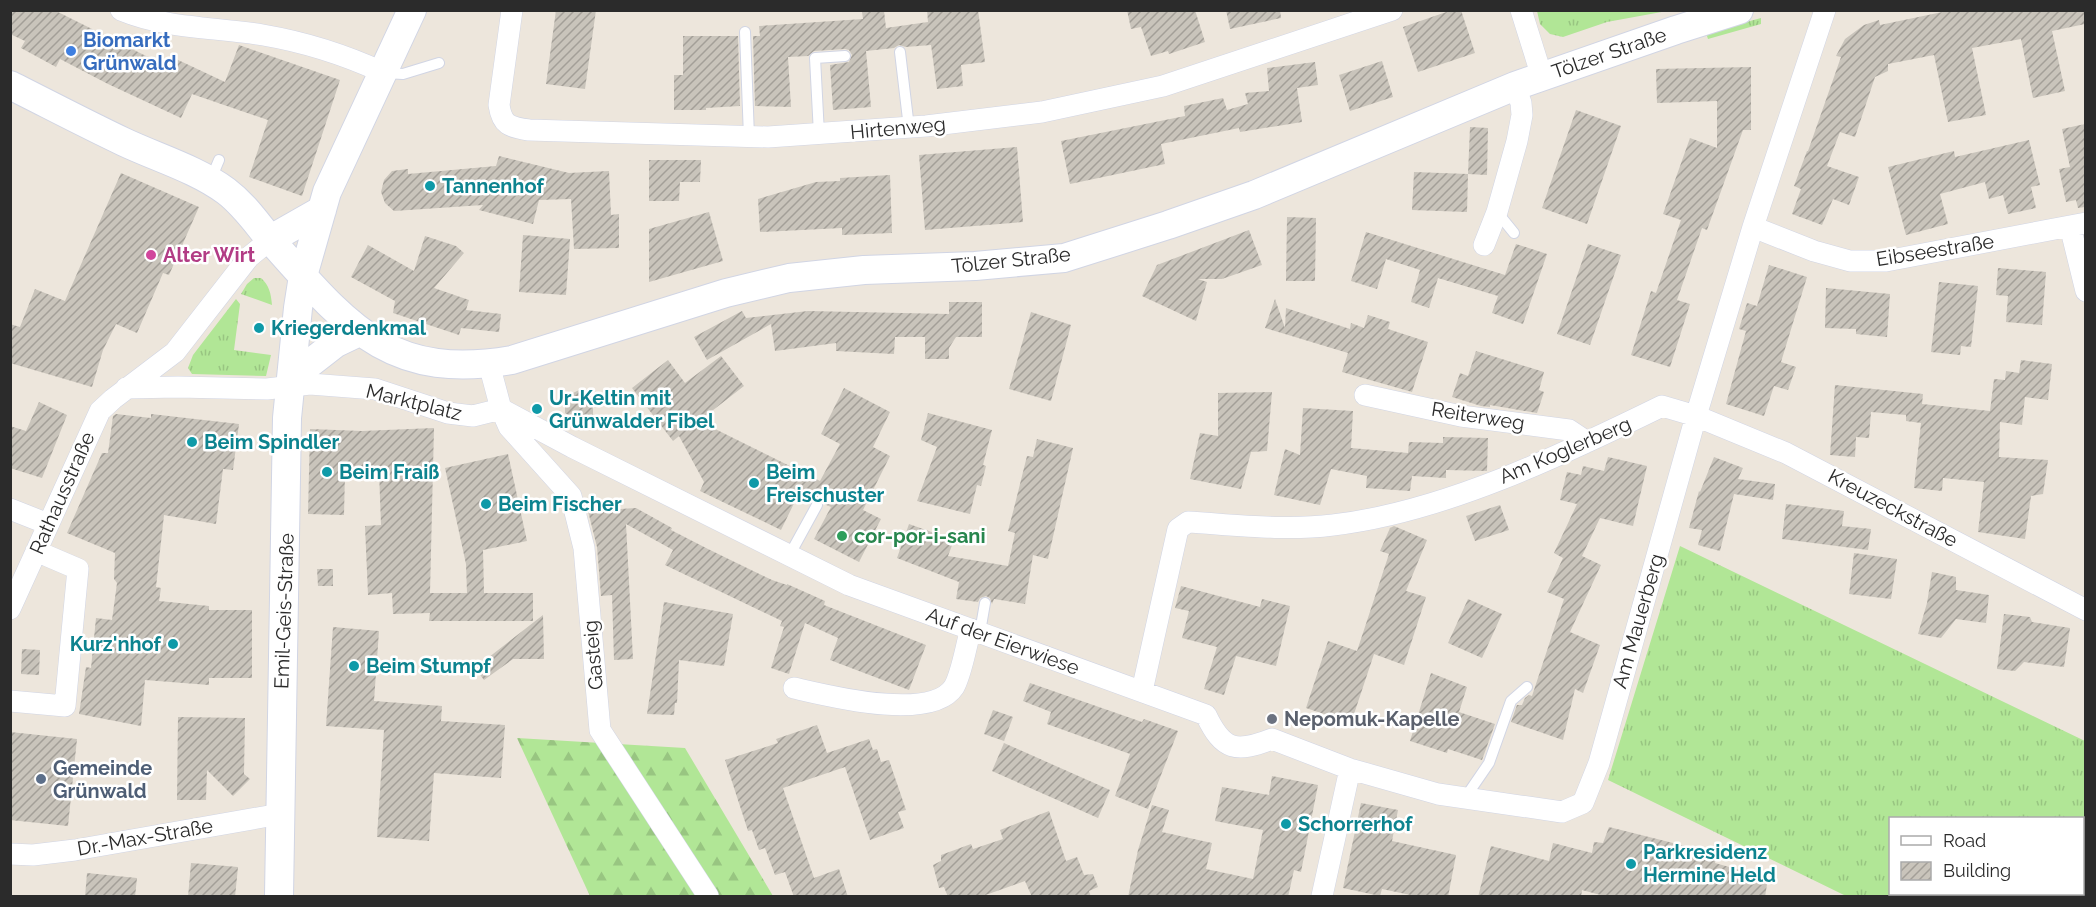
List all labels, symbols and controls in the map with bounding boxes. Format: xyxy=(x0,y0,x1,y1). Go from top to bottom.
street label: Tölzer Straße xyxy=(1549,22,1670,84)
place label: Biomarkt Grünwald xyxy=(83,28,177,75)
marker: Biomarkt Grünwald xyxy=(64,44,78,58)
street label: Hirtenweg xyxy=(849,112,947,144)
place label: Tannenhof xyxy=(442,174,544,198)
marker: Tannenhof xyxy=(423,179,437,193)
street label: Eibseestraße xyxy=(1874,229,1996,271)
street label: Tölzer Straße xyxy=(950,242,1072,278)
place label: Alter Wirt xyxy=(163,243,255,267)
marker: Alter Wirt xyxy=(144,248,158,262)
place label: Kriegerdenkmal xyxy=(271,316,427,340)
marker: Kriegerdenkmal xyxy=(252,321,266,335)
street label: Marktplatz xyxy=(364,379,464,426)
place label: Ur-Keltin mit Grünwalder Fibel xyxy=(549,386,715,433)
street label: Reiterweg xyxy=(1430,397,1526,435)
marker: Ur-Keltin mit Grünwalder Fibel xyxy=(530,402,544,416)
street label: Am Koglerberg xyxy=(1495,411,1635,489)
street label: Rathausstraße xyxy=(24,428,100,558)
place label: Beim Spindler xyxy=(204,430,339,454)
marker: Beim Spindler xyxy=(185,435,199,449)
place label: Beim Fraiß xyxy=(339,460,440,484)
place label: Beim Freischuster xyxy=(766,460,885,507)
street label: Kreuzeckstraße xyxy=(1824,464,1962,552)
marker: Beim Fraiß xyxy=(320,465,334,479)
marker: Beim Freischuster xyxy=(747,476,761,490)
place label: Beim Fischer xyxy=(498,492,622,516)
marker: Beim Fischer xyxy=(479,497,493,511)
place label: cor-por-i-sani xyxy=(854,524,986,548)
marker: cor-por-i-sani xyxy=(835,529,849,543)
street label: Emil-Geis-Straße xyxy=(269,532,299,689)
street label: Am Mauerberg xyxy=(1607,551,1669,691)
street label: Auf der Eierwiese xyxy=(923,602,1083,680)
street label: Gasteig xyxy=(578,619,608,691)
place label: Kurz'nhof xyxy=(70,632,162,656)
marker: Kurz'nhof xyxy=(166,637,180,651)
place label: Beim Stumpf xyxy=(366,654,491,678)
marker: Beim Stumpf xyxy=(347,659,361,673)
place label: Nepomuk-Kapelle xyxy=(1284,707,1460,731)
marker: Nepomuk-Kapelle xyxy=(1265,712,1279,726)
place label: Gemeinde Grünwald xyxy=(53,756,152,803)
marker: Gemeinde Grünwald xyxy=(34,772,48,786)
place label: Schorrerhof xyxy=(1298,812,1413,836)
street label: Dr.-Max-Straße xyxy=(75,813,215,861)
marker: Schorrerhof xyxy=(1279,817,1293,831)
legend xyxy=(1889,817,2084,895)
text: Road xyxy=(1943,830,1986,851)
place label: Parkresidenz Hermine Held xyxy=(1643,840,1776,887)
marker: Parkresidenz Hermine Held xyxy=(1624,857,1638,871)
text: Building xyxy=(1943,860,2011,881)

